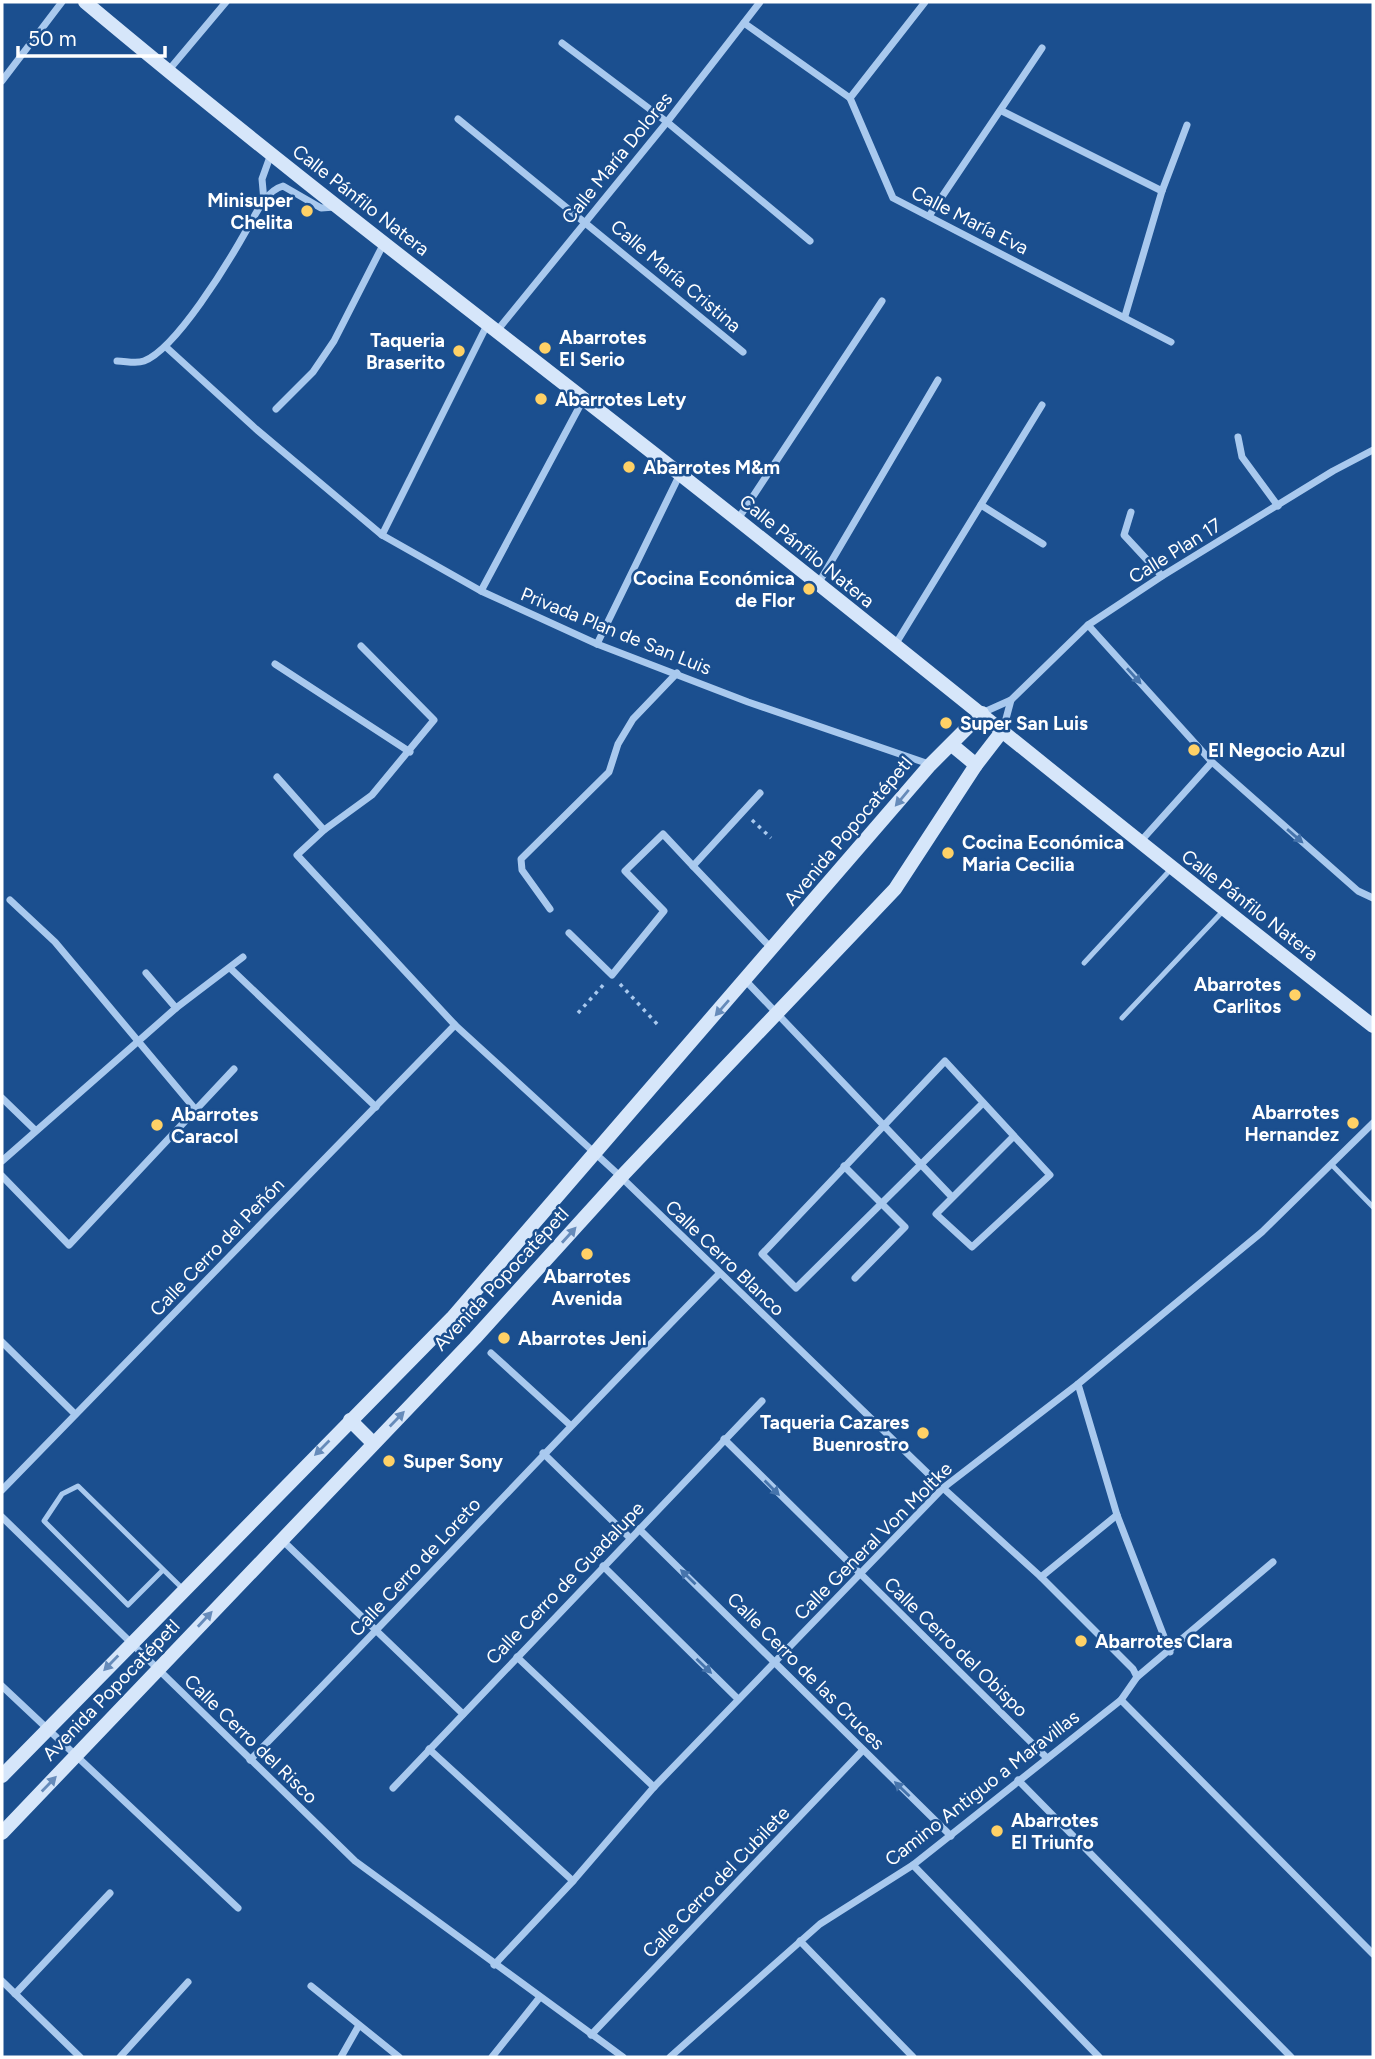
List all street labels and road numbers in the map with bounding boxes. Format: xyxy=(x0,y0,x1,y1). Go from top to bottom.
street label: Calle María Dolores xyxy=(557,87,677,228)
street label: Calle Pánfilo Natera xyxy=(288,139,434,261)
street label: Calle María Eva xyxy=(908,181,1032,259)
street label: Calle María Cristina xyxy=(606,215,746,337)
street label: Calle Pánfilo Natera xyxy=(735,489,879,613)
street label: Calle Plan 17 xyxy=(1124,513,1226,589)
street label: Privada Plan de San Luis xyxy=(517,582,715,680)
street label: Avenida Popocatépetl xyxy=(779,752,917,910)
street label: Calle Pánfilo Natera xyxy=(1177,844,1323,966)
street label: Calle Cerro del Peñón xyxy=(145,1173,289,1321)
street label: Calle Cerro Blanco xyxy=(661,1195,789,1321)
street label: Avenida Popocatépetl xyxy=(429,1203,573,1355)
street label: Calle General Von Moltke xyxy=(789,1457,957,1625)
street label: Calle Cerro de Loreto xyxy=(345,1493,485,1641)
street label: Calle Cerro de Guadalupe xyxy=(481,1497,649,1669)
street label: Calle Cerro del Obispo xyxy=(879,1572,1033,1722)
street label: Calle Cerro de las Cruces xyxy=(722,1587,890,1755)
street label: Avenida Popocatépetl xyxy=(38,1614,184,1766)
street label: Calle Cerro del Risco xyxy=(180,1669,322,1809)
street label: Camino Antiguo a Maravillas xyxy=(880,1705,1084,1871)
street label: Calle Cerro del Cubilete xyxy=(638,1801,794,1963)

